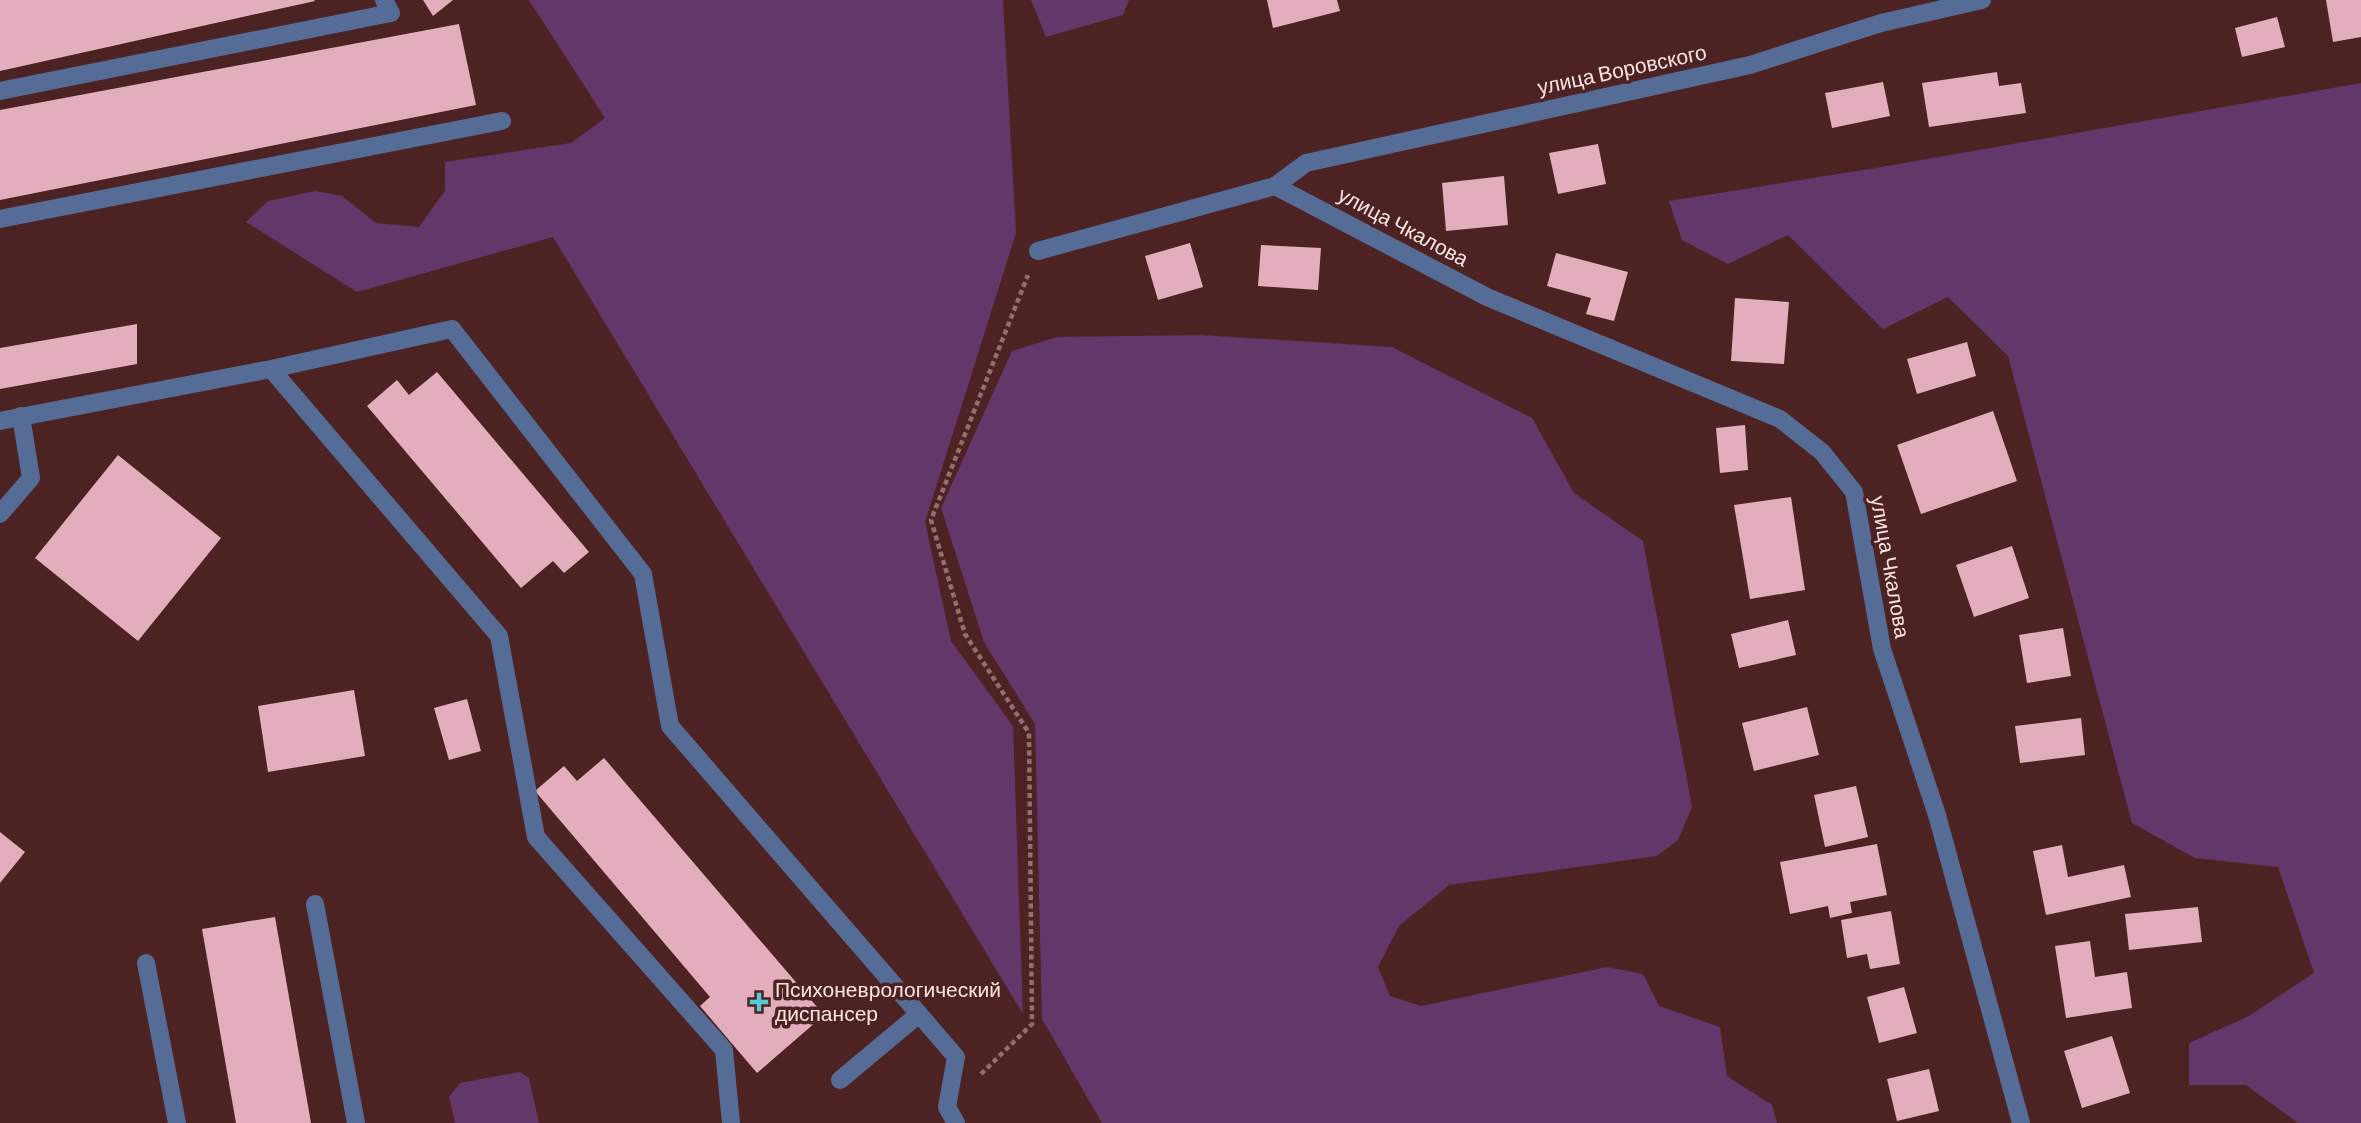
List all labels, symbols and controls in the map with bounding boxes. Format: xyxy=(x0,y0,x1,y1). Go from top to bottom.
street label: улица Воровского xyxy=(1535,38,1709,99)
street label: улица Чкалова xyxy=(1334,181,1473,271)
street label: улица Чкалова xyxy=(1867,494,1916,640)
place label: Психоневрологический диспансер xyxy=(775,976,1001,1025)
marker: Психоневрологический диспансер xyxy=(749,992,769,1012)

